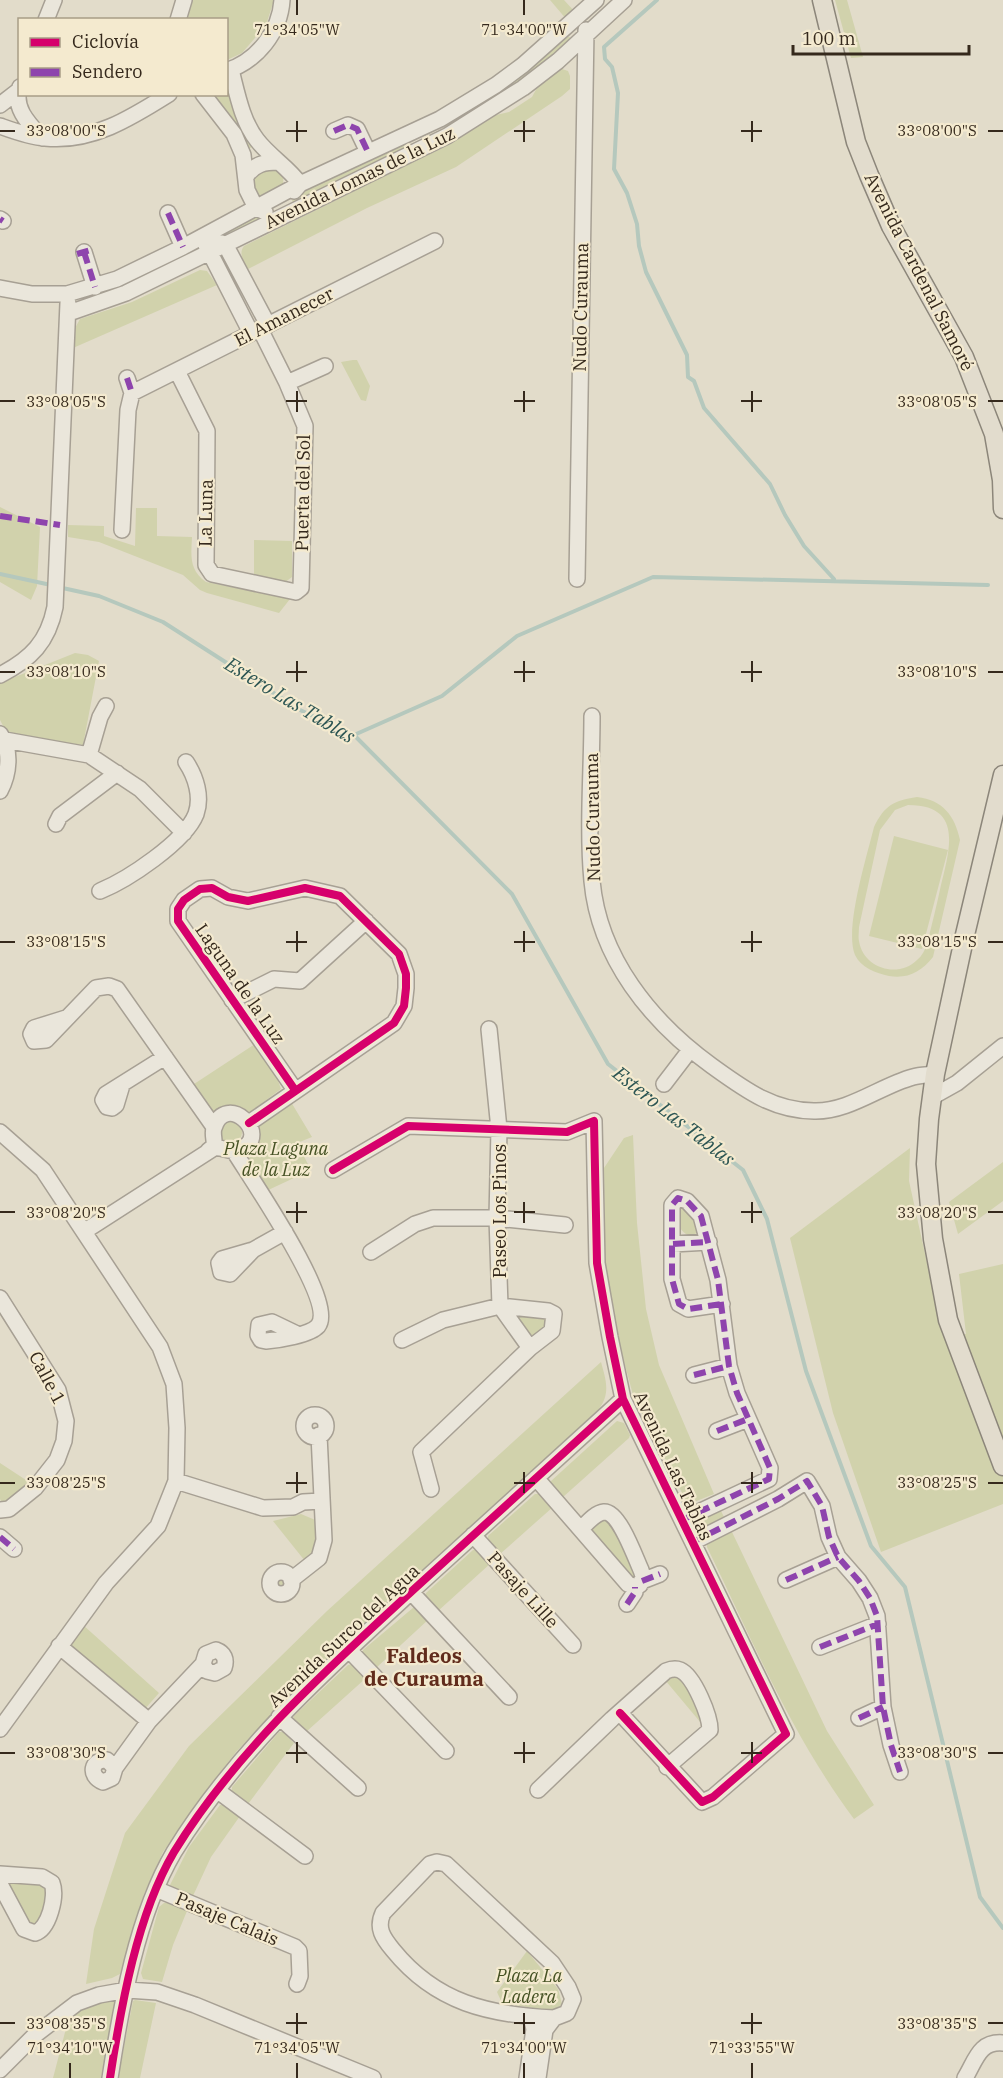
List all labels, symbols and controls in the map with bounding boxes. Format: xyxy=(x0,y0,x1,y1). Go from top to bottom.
legend xyxy=(18,18,228,96)
scale bar xyxy=(793,18,968,56)
text: 71°34'05"W xyxy=(254,20,340,39)
text: 71°34'00"W xyxy=(481,20,567,39)
text: 100 m xyxy=(802,27,856,50)
text: Ciclovía xyxy=(72,30,139,53)
text: Sendero xyxy=(72,60,142,83)
text: 33°08'00"S xyxy=(26,121,106,140)
street label: Avenida Lomas de la Luz xyxy=(261,121,459,234)
text: 33°08'00"S xyxy=(897,121,977,140)
street label: Avenida Cardenal Samoré xyxy=(859,169,979,375)
street label: Nudo Curauma xyxy=(568,242,593,372)
street label: El Amanecer xyxy=(230,282,337,351)
text: 33°08'05"S xyxy=(26,392,106,411)
text: 33°08'05"S xyxy=(897,392,977,411)
street label: Puerta del Sol xyxy=(290,434,315,552)
street label: La Luna xyxy=(193,479,218,547)
water label: Estero Las Tablas xyxy=(219,649,361,749)
text: 33°08'10"S xyxy=(26,662,106,681)
text: 33°08'10"S xyxy=(897,662,977,681)
street label: Nudo Curauma xyxy=(580,752,605,882)
street label: Laguna de la Luz xyxy=(190,919,291,1048)
text: 33°08'15"S xyxy=(26,932,106,951)
text: 33°08'15"S xyxy=(897,932,977,951)
water label: Estero Las Tablas xyxy=(607,1059,741,1172)
park label: Plaza Laguna de la Luz xyxy=(223,1137,329,1181)
street label: Paseo Los Pinos xyxy=(488,1144,511,1278)
text: 33°08'20"S xyxy=(26,1203,106,1222)
text: 33°08'20"S xyxy=(897,1203,977,1222)
street label: Calle 1 xyxy=(24,1347,71,1408)
street label: Avenida Las Tablas xyxy=(629,1388,718,1544)
text: 33°08'25"S xyxy=(26,1473,106,1492)
text: 33°08'25"S xyxy=(897,1473,977,1492)
street label: Pasaje Lille xyxy=(483,1546,564,1633)
street label: Avenida Surco del Agua xyxy=(263,1559,425,1712)
district label: Faldeos de Curauma xyxy=(364,1642,484,1692)
text: 33°08'30"S xyxy=(26,1743,106,1762)
text: 33°08'30"S xyxy=(897,1743,977,1762)
street label: Pasaje Calais xyxy=(172,1887,282,1951)
park label: Plaza La Ladera xyxy=(495,1964,562,2008)
text: 33°08'35"S xyxy=(26,2014,106,2033)
text: 33°08'35"S xyxy=(897,2014,977,2033)
text: 71°34'10"W xyxy=(27,2038,113,2057)
text: 71°34'05"W xyxy=(254,2038,340,2057)
text: 71°34'00"W xyxy=(481,2038,567,2057)
text: 71°33'55"W xyxy=(709,2038,795,2057)

